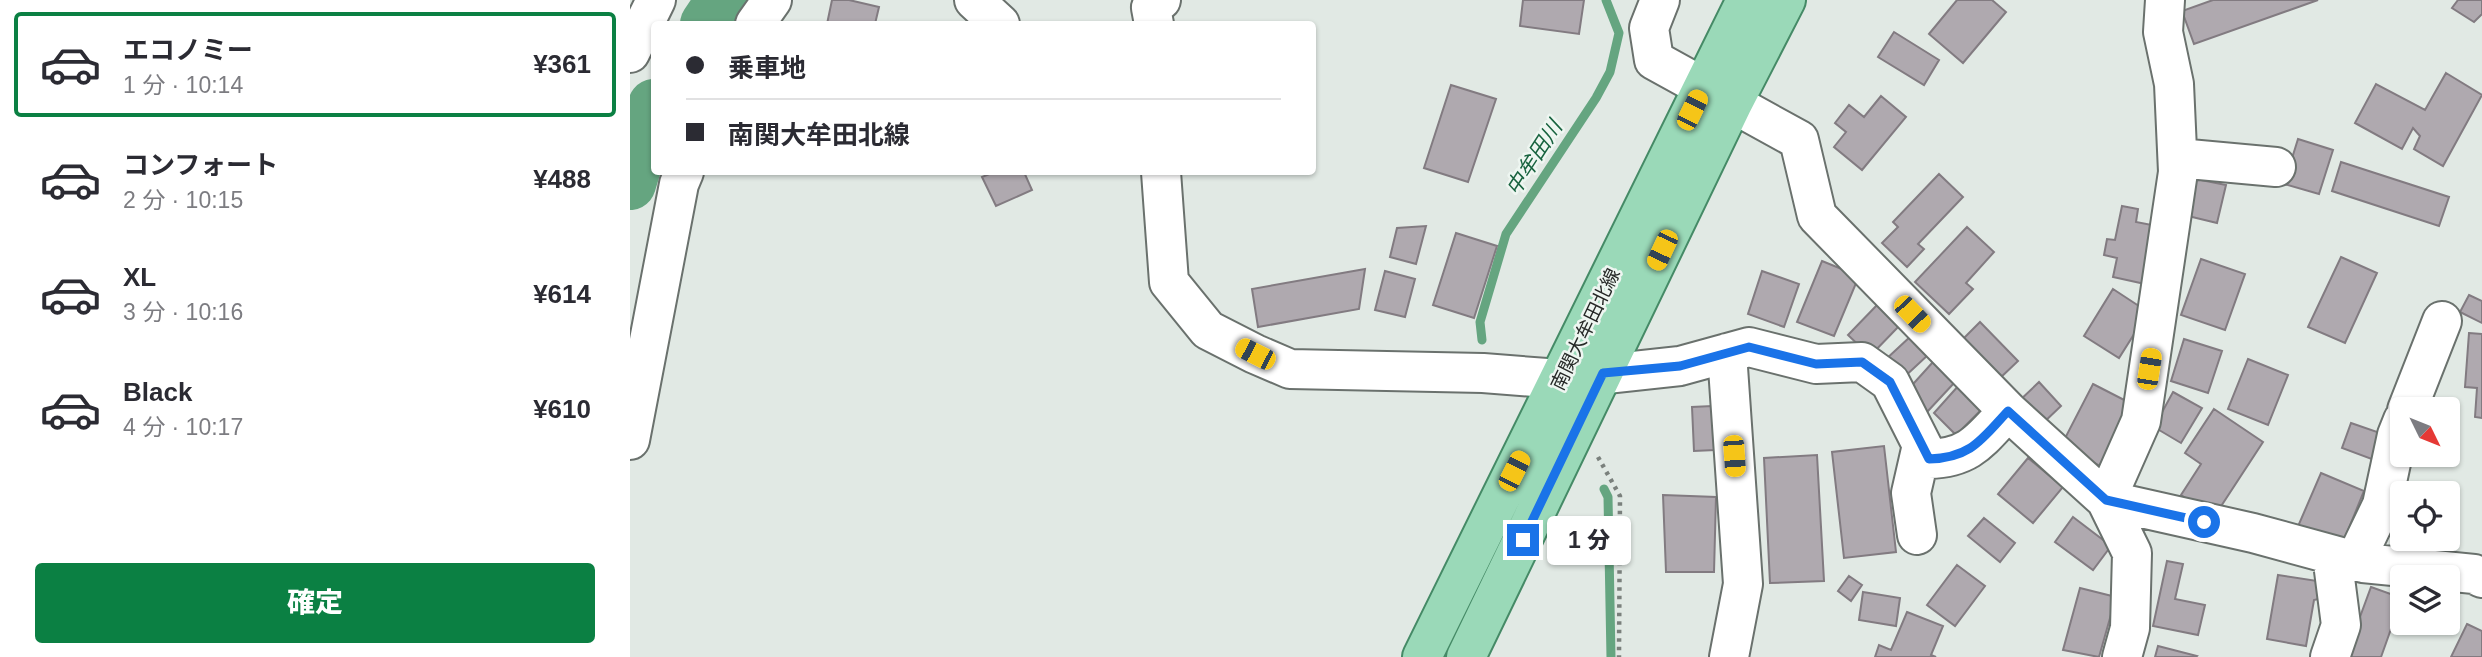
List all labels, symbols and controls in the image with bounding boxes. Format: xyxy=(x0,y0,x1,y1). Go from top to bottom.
icon: car xyxy=(39,33,102,96)
text: エコノミー xyxy=(123,35,253,65)
text: ¥361 xyxy=(533,49,591,79)
text: 乗車地 xyxy=(728,53,806,83)
text: 1 分 · 10:14 xyxy=(123,72,243,98)
car xyxy=(1674,87,1711,133)
water label: 中牟田川 xyxy=(1501,115,1567,199)
text: 南関大牟田北線 xyxy=(728,120,910,150)
icon: car xyxy=(39,148,102,211)
text: コンフォート xyxy=(123,150,278,180)
text: ¥488 xyxy=(533,164,591,194)
text: 2 分 · 10:15 xyxy=(123,187,243,213)
car xyxy=(1644,227,1681,273)
text: XL xyxy=(123,262,156,292)
icon: car xyxy=(39,263,102,326)
street label: 南関大牟田北線 xyxy=(1547,265,1624,394)
text: ¥614 xyxy=(533,279,591,309)
car xyxy=(1890,292,1935,336)
text: 3 分 · 10:16 xyxy=(123,299,243,325)
car xyxy=(1232,335,1279,373)
car xyxy=(2136,347,2163,391)
text: Black xyxy=(123,377,192,407)
icon: car xyxy=(39,378,102,441)
text: ¥610 xyxy=(533,394,591,424)
north arrow xyxy=(2390,397,2460,467)
map controls xyxy=(2390,397,2460,635)
text: 4 分 · 10:17 xyxy=(123,414,243,440)
car xyxy=(1723,434,1746,478)
car xyxy=(1496,448,1533,494)
button: locate xyxy=(2390,481,2460,551)
route start xyxy=(2188,506,2220,538)
callout: 1 分 xyxy=(1547,516,1631,564)
route end xyxy=(1507,524,1539,556)
text: 1 分 xyxy=(1568,527,1610,553)
button: 確定 xyxy=(35,563,595,643)
button: layers xyxy=(2390,565,2460,635)

